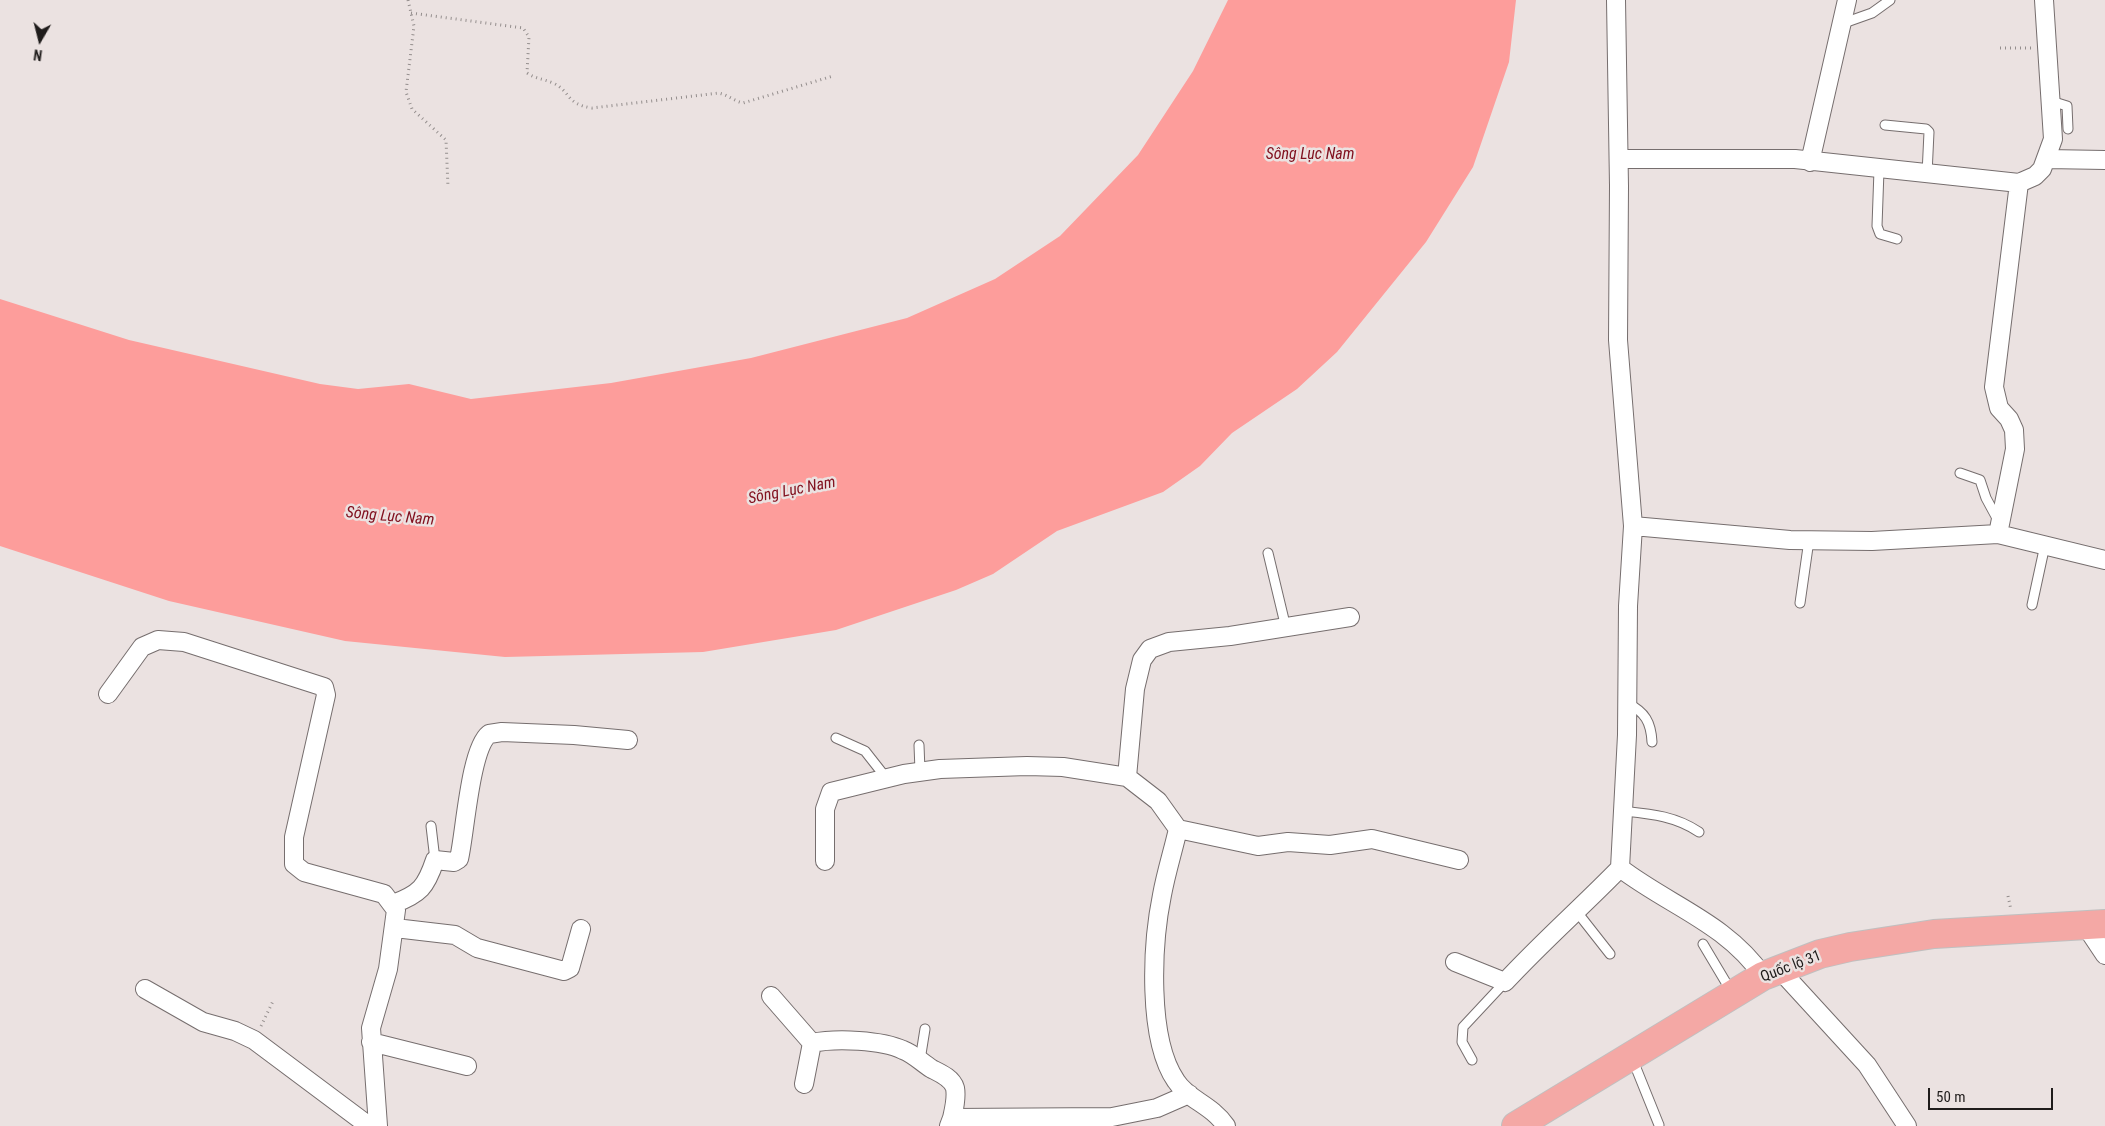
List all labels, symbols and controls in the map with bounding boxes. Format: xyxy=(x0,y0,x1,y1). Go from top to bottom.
north arrow xyxy=(15,15,65,65)
text: N xyxy=(33,46,43,63)
water label: Sông Lục Nam xyxy=(1266,145,1354,165)
water label: Sông Lục Nam xyxy=(747,473,837,509)
water label: Sông Lục Nam xyxy=(345,504,435,530)
street label: Quốc lộ 31 xyxy=(1758,947,1824,987)
scale bar xyxy=(1930,1078,2055,1110)
text: 50 m xyxy=(1936,1088,1966,1106)

